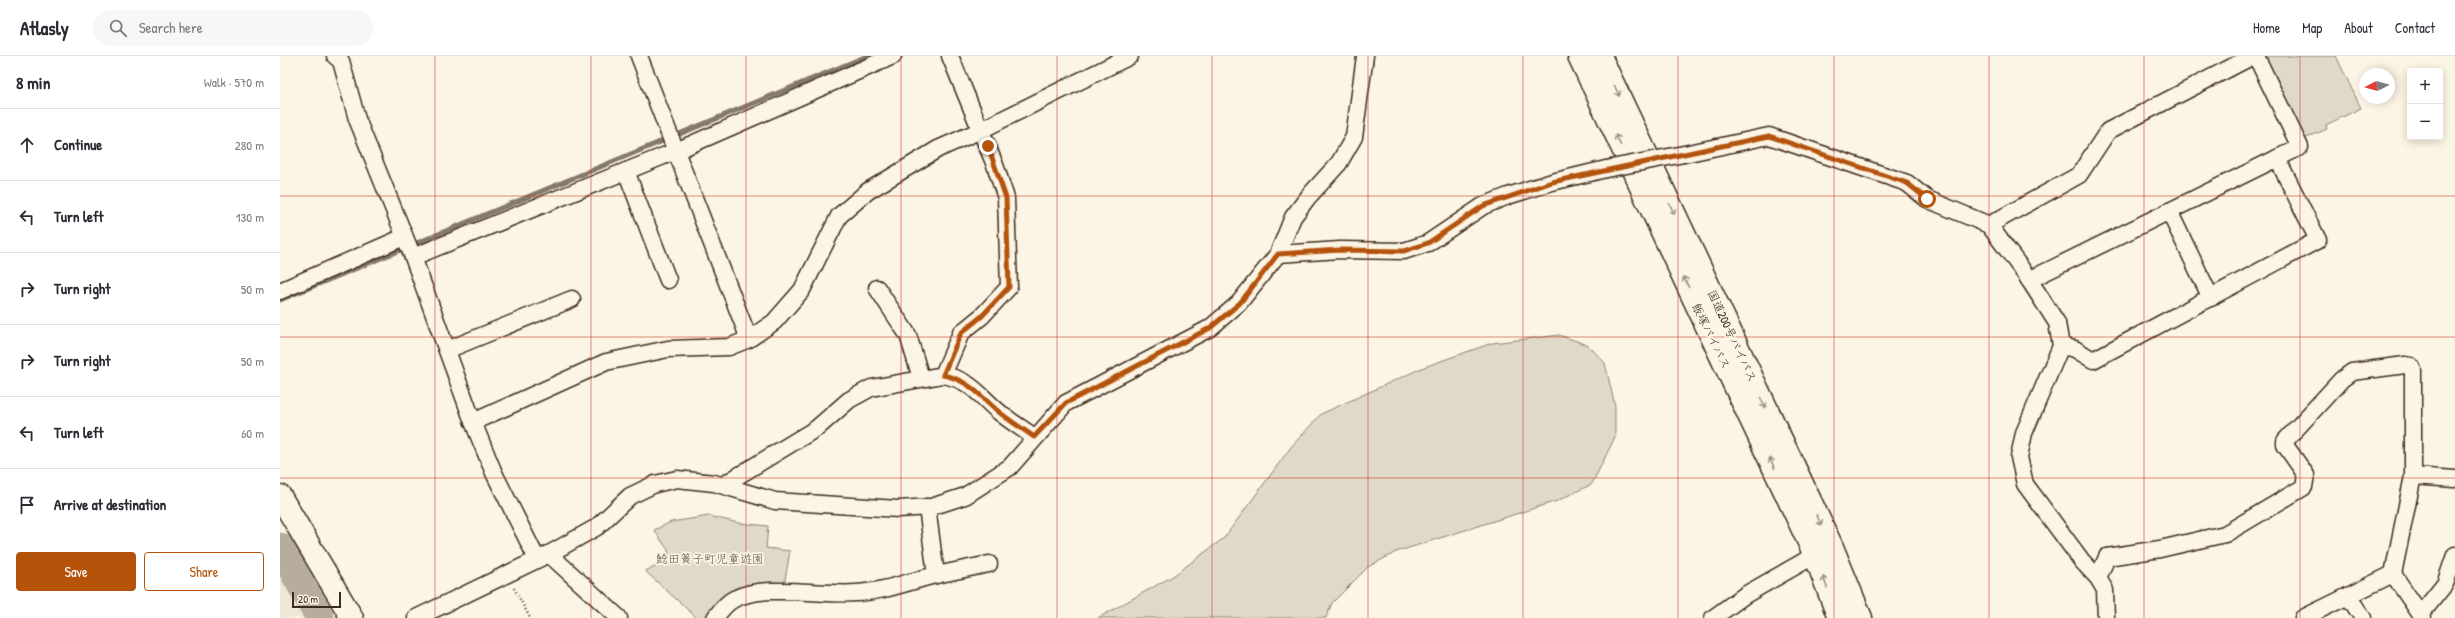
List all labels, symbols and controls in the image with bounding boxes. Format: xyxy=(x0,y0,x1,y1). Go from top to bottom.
search box xyxy=(93,10,373,46)
text: Atlasly xyxy=(20,15,69,41)
icon: search xyxy=(107,17,129,39)
text: Search here xyxy=(139,17,203,38)
text: Home xyxy=(2253,18,2280,37)
text: Map xyxy=(2302,18,2322,37)
text: About xyxy=(2344,18,2373,37)
text: Contact xyxy=(2395,18,2435,37)
north arrow xyxy=(2359,68,2395,104)
map controls xyxy=(2407,68,2443,140)
button: + xyxy=(2407,68,2443,104)
text: 8 min xyxy=(16,71,50,94)
text: Walk · 570 m xyxy=(204,73,264,91)
one-way arrow xyxy=(1614,85,1621,97)
button: − xyxy=(2407,104,2443,140)
icon: ahead xyxy=(16,134,38,156)
text: Continue xyxy=(54,134,102,155)
one-way arrow xyxy=(1614,134,1621,146)
text: 280 m xyxy=(235,136,264,154)
route end xyxy=(979,137,997,155)
route start xyxy=(1918,190,1936,208)
one-way arrow xyxy=(1669,203,1676,215)
icon: left xyxy=(16,206,38,228)
text: Turn left xyxy=(54,206,104,227)
text: 130 m xyxy=(236,208,264,226)
one-way arrow xyxy=(1682,277,1689,289)
icon: right xyxy=(16,278,38,300)
text: Turn right xyxy=(54,278,110,299)
text: 50 m xyxy=(241,280,264,298)
street label: 国道200号バイパス xyxy=(1704,287,1761,385)
street label: 飯塚バイパス xyxy=(1688,300,1735,372)
icon: right xyxy=(16,350,38,372)
text: Turn right xyxy=(54,350,110,371)
text: 50 m xyxy=(241,352,264,370)
one-way arrow xyxy=(1760,396,1767,408)
icon: left xyxy=(16,422,38,444)
text: Turn left xyxy=(54,422,104,443)
text: 60 m xyxy=(241,424,264,442)
one-way arrow xyxy=(1768,457,1775,469)
icon: arrive xyxy=(16,494,38,516)
text: Arrive at destination xyxy=(54,494,166,515)
one-way arrow xyxy=(1816,514,1823,526)
park label: 鯰田簀子町児童遊園 xyxy=(656,550,764,567)
button: Save xyxy=(16,552,136,591)
button: Share xyxy=(144,552,264,591)
one-way arrow xyxy=(1821,576,1829,588)
scale bar xyxy=(292,590,341,609)
text: 20 m xyxy=(298,592,318,606)

